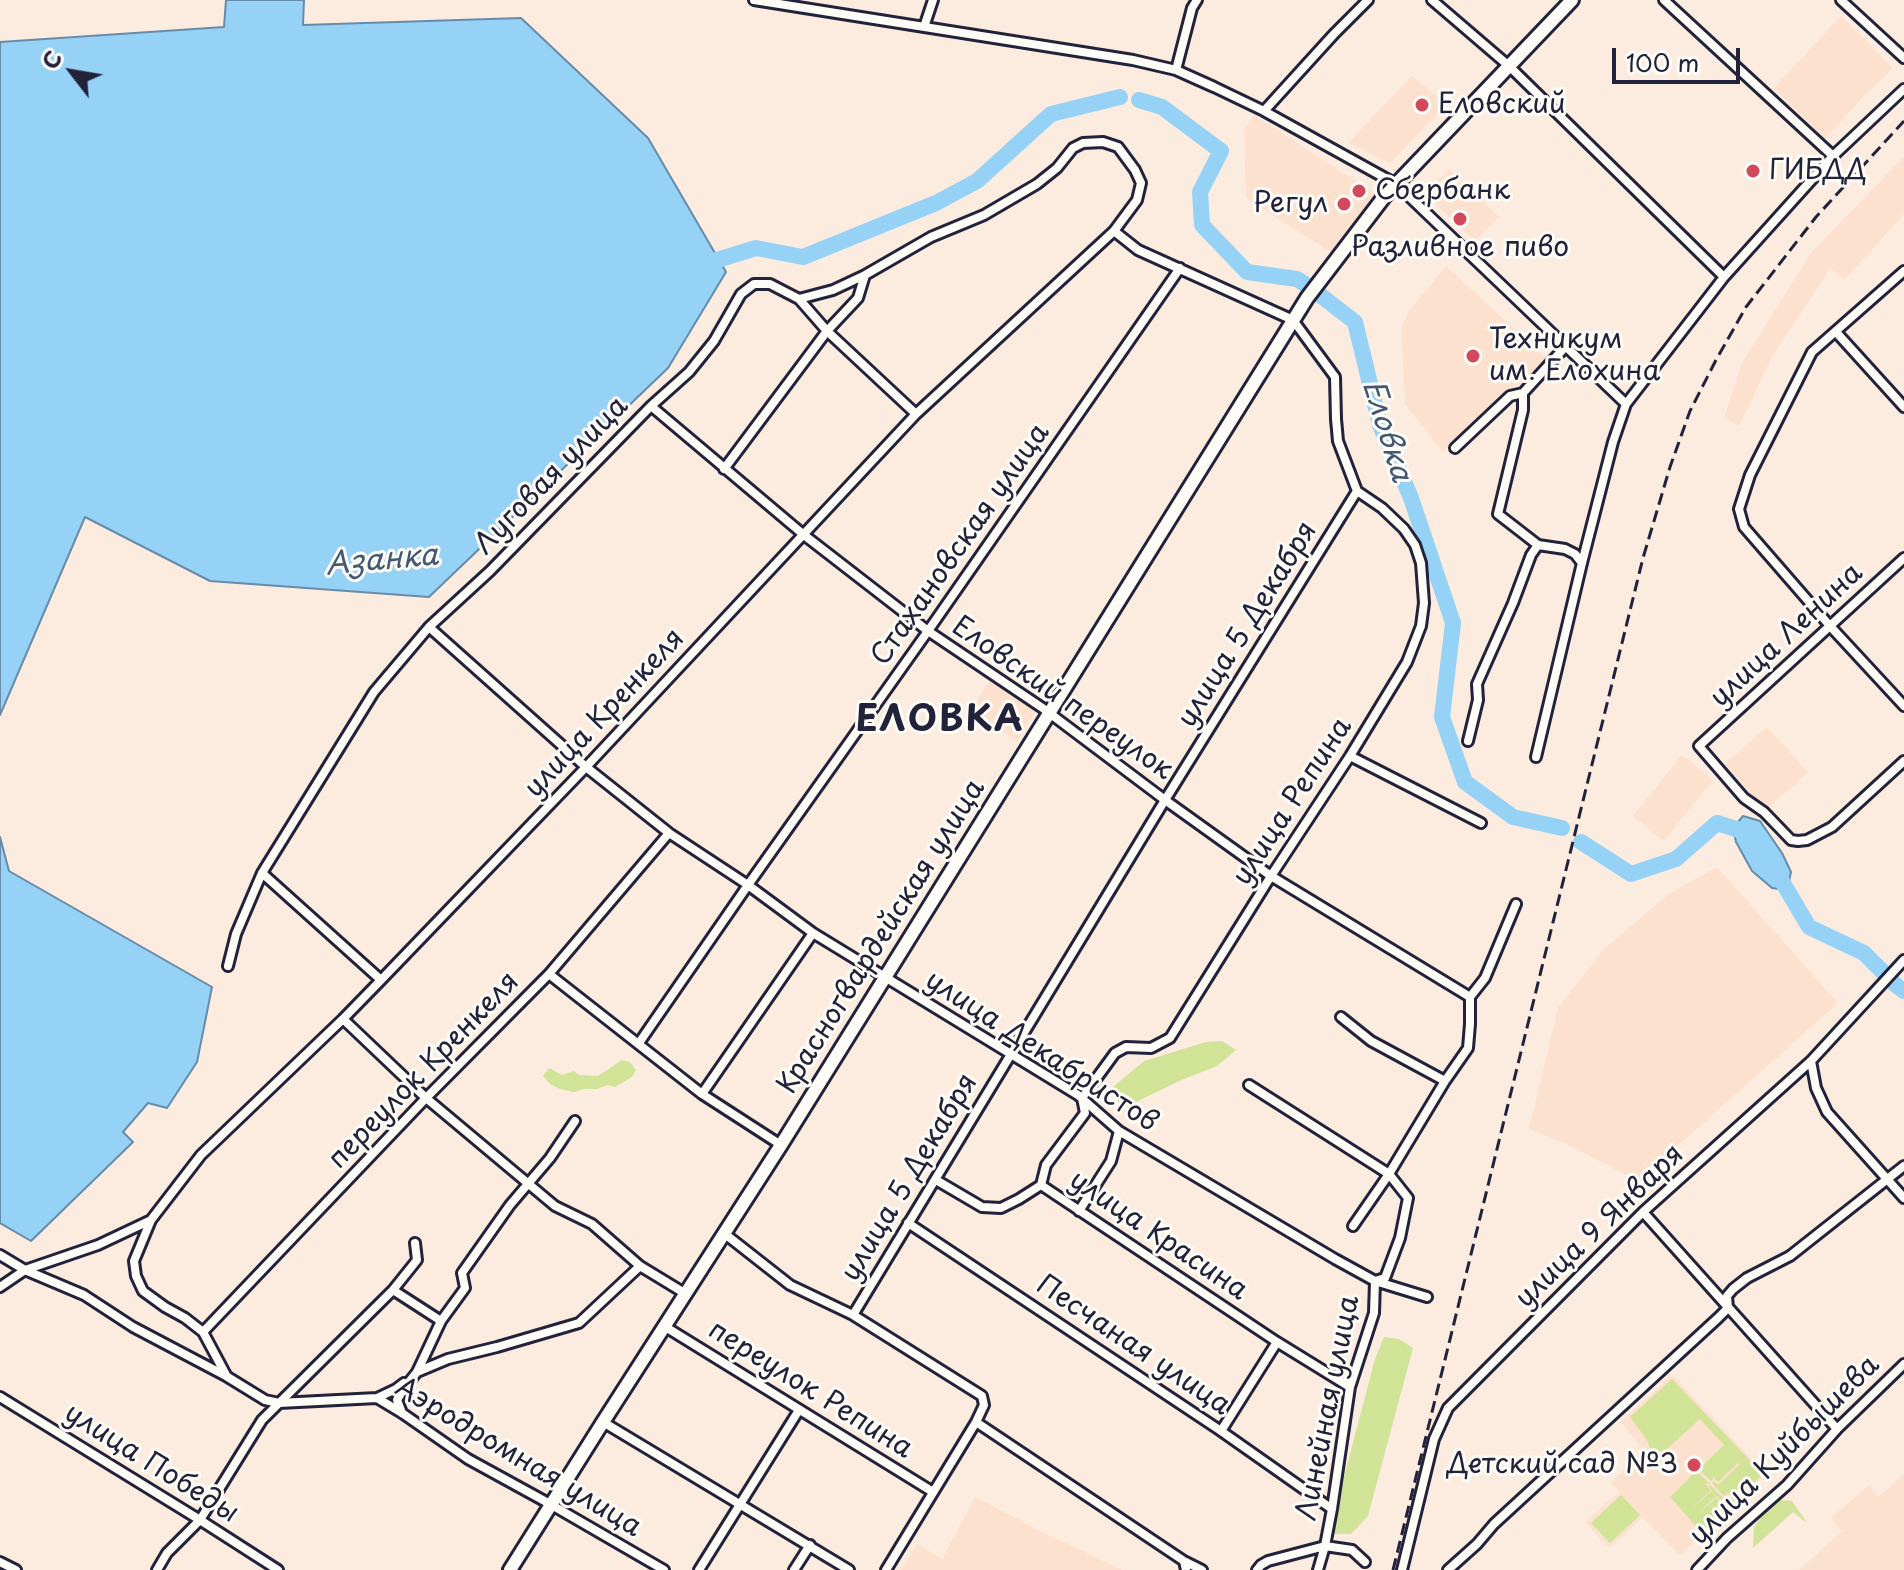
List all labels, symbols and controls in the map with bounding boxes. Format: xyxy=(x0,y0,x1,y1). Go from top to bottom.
north arrow xyxy=(32,32,112,112)
scale bar xyxy=(1616,32,1744,82)
text: С xyxy=(33,44,69,75)
text: 100 m xyxy=(1626,44,1699,80)
place label: Еловский xyxy=(1438,88,1565,122)
marker: Еловский xyxy=(1413,96,1431,114)
place label: ГИБДД xyxy=(1769,154,1867,188)
marker: ГИБДД xyxy=(1744,162,1762,180)
place label: Сбербанк xyxy=(1375,174,1510,208)
marker: Сбербанк xyxy=(1350,182,1368,200)
place label: Регул xyxy=(1253,187,1328,221)
marker: Регул xyxy=(1335,195,1353,213)
marker: Разливное пиво xyxy=(1451,210,1469,228)
place label: Разливное пиво xyxy=(1351,231,1569,265)
place label: Техникум им. Елохина xyxy=(1489,323,1660,389)
marker: Техникум им. Елохина xyxy=(1464,347,1482,365)
water label: Еловка xyxy=(1354,376,1418,486)
street label: Луговая улица xyxy=(468,390,636,562)
street label: Стахановская улица xyxy=(865,418,1057,672)
street label: улица 5 Декабря xyxy=(1171,516,1325,734)
water label: Азанка xyxy=(324,538,440,584)
street label: улица Ленина xyxy=(1704,557,1870,715)
street label: Еловский переулок xyxy=(945,610,1179,788)
street label: улица Кренкеля xyxy=(518,622,692,806)
district label: ЕЛОВКА xyxy=(857,699,1023,743)
street label: улица Репина xyxy=(1226,712,1360,892)
street label: Красногвардейская улица xyxy=(771,774,993,1100)
street label: улица Декабристов xyxy=(918,964,1164,1140)
street label: переулок Кренкеля xyxy=(321,966,527,1176)
street label: улица 5 Декабря xyxy=(835,1068,985,1288)
street label: улица 9 Января xyxy=(1509,1138,1691,1316)
street label: улица Красина xyxy=(1062,1164,1254,1308)
street label: Песчаная улица xyxy=(1030,1269,1236,1423)
street label: Линейная улица xyxy=(1291,1293,1367,1523)
street label: переулок Репина xyxy=(702,1314,918,1466)
street label: улица Куйбышева xyxy=(1683,1349,1887,1553)
street label: Аэродромная улица xyxy=(389,1371,647,1545)
street label: улица Победы xyxy=(58,1397,244,1531)
place label: Детский сад №3 xyxy=(1447,1448,1678,1482)
marker: Детский сад №3 xyxy=(1685,1456,1703,1474)

